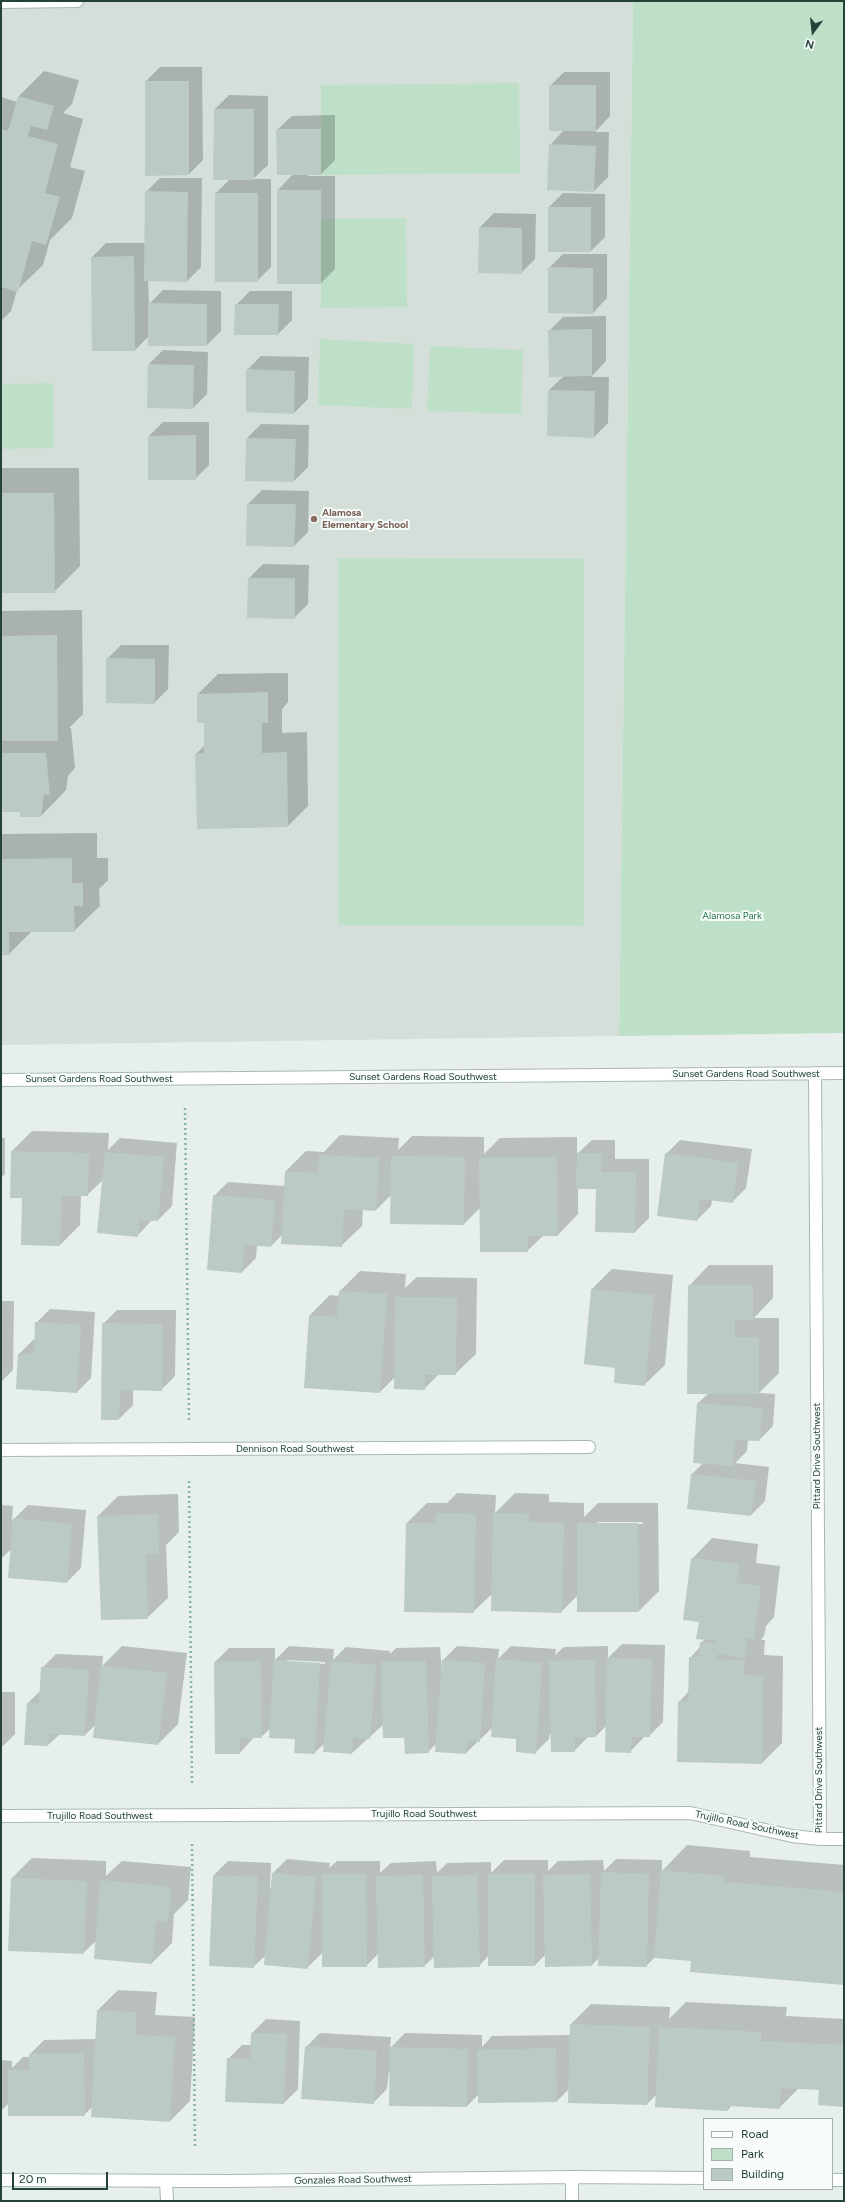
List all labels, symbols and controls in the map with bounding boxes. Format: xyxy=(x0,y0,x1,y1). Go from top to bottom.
north arrow xyxy=(793,12,833,52)
text: N xyxy=(804,37,816,51)
place label: Alamosa Elementary School xyxy=(322,507,408,530)
marker: Alamosa Elementary School xyxy=(309,514,319,524)
park label: Alamosa Park xyxy=(702,910,762,922)
street label: Sunset Gardens Road Southwest xyxy=(672,1068,820,1080)
street label: Sunset Gardens Road Southwest xyxy=(349,1071,497,1083)
street label: Sunset Gardens Road Southwest xyxy=(25,1073,173,1085)
street label: Pittard Drive Southwest xyxy=(811,1403,823,1509)
street label: Dennison Road Southwest xyxy=(236,1443,354,1455)
street label: Pittard Drive Southwest xyxy=(813,1727,825,1833)
street label: Trujillo Road Southwest xyxy=(371,1808,477,1820)
street label: Trujillo Road Southwest xyxy=(694,1808,800,1842)
street label: Trujillo Road Southwest xyxy=(47,1810,153,1822)
legend xyxy=(703,2118,833,2190)
text: Road xyxy=(741,2127,769,2141)
text: Park xyxy=(741,2147,764,2161)
scale bar xyxy=(14,2164,110,2190)
text: Building xyxy=(741,2167,784,2181)
text: 20 m xyxy=(19,2172,47,2186)
street label: Gonzales Road Southwest xyxy=(294,2173,412,2187)

